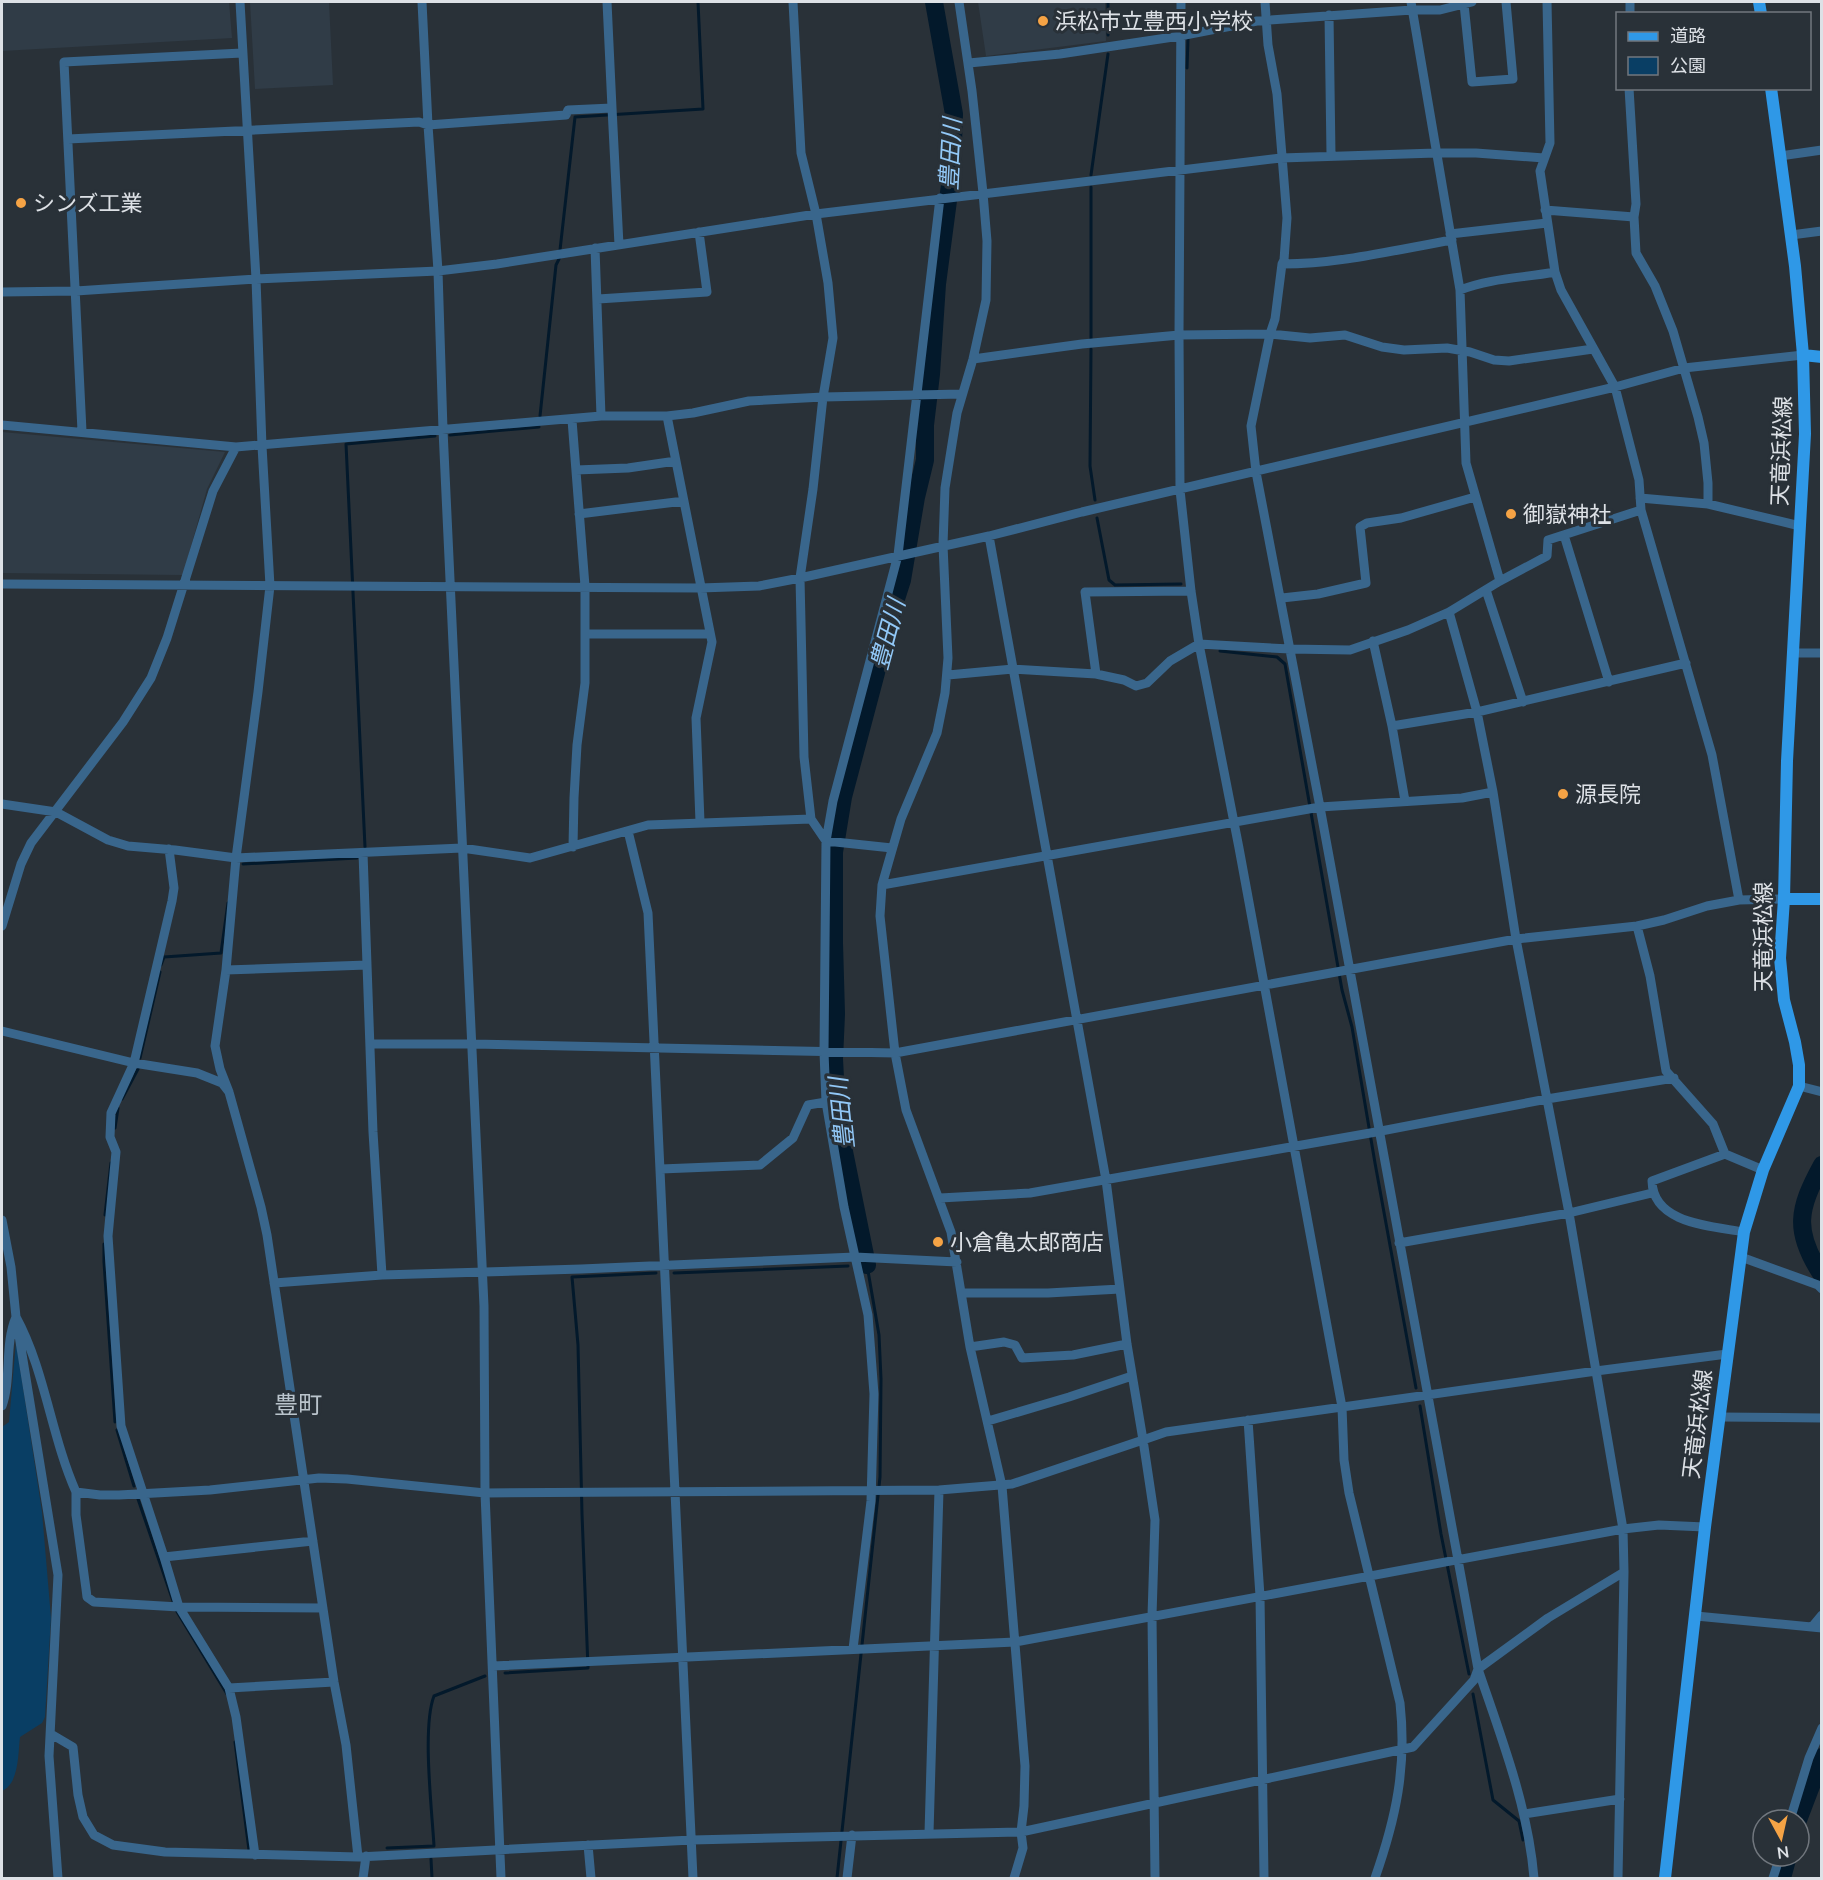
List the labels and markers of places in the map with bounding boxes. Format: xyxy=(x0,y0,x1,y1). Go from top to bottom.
place label: 浜松市立豊西小学校 xyxy=(1055,7,1253,35)
marker: 浜松市立豊西小学校 xyxy=(1036,14,1050,28)
place label: シンズ工業 xyxy=(33,189,143,217)
marker: シンズ工業 xyxy=(14,196,28,210)
place label: 御嶽神社 xyxy=(1523,500,1611,528)
marker: 御嶽神社 xyxy=(1504,507,1518,521)
place label: 源長院 xyxy=(1575,780,1641,808)
marker: 源長院 xyxy=(1556,787,1570,801)
place label: 小倉亀太郎商店 xyxy=(950,1228,1104,1256)
marker: 小倉亀太郎商店 xyxy=(931,1235,945,1249)

